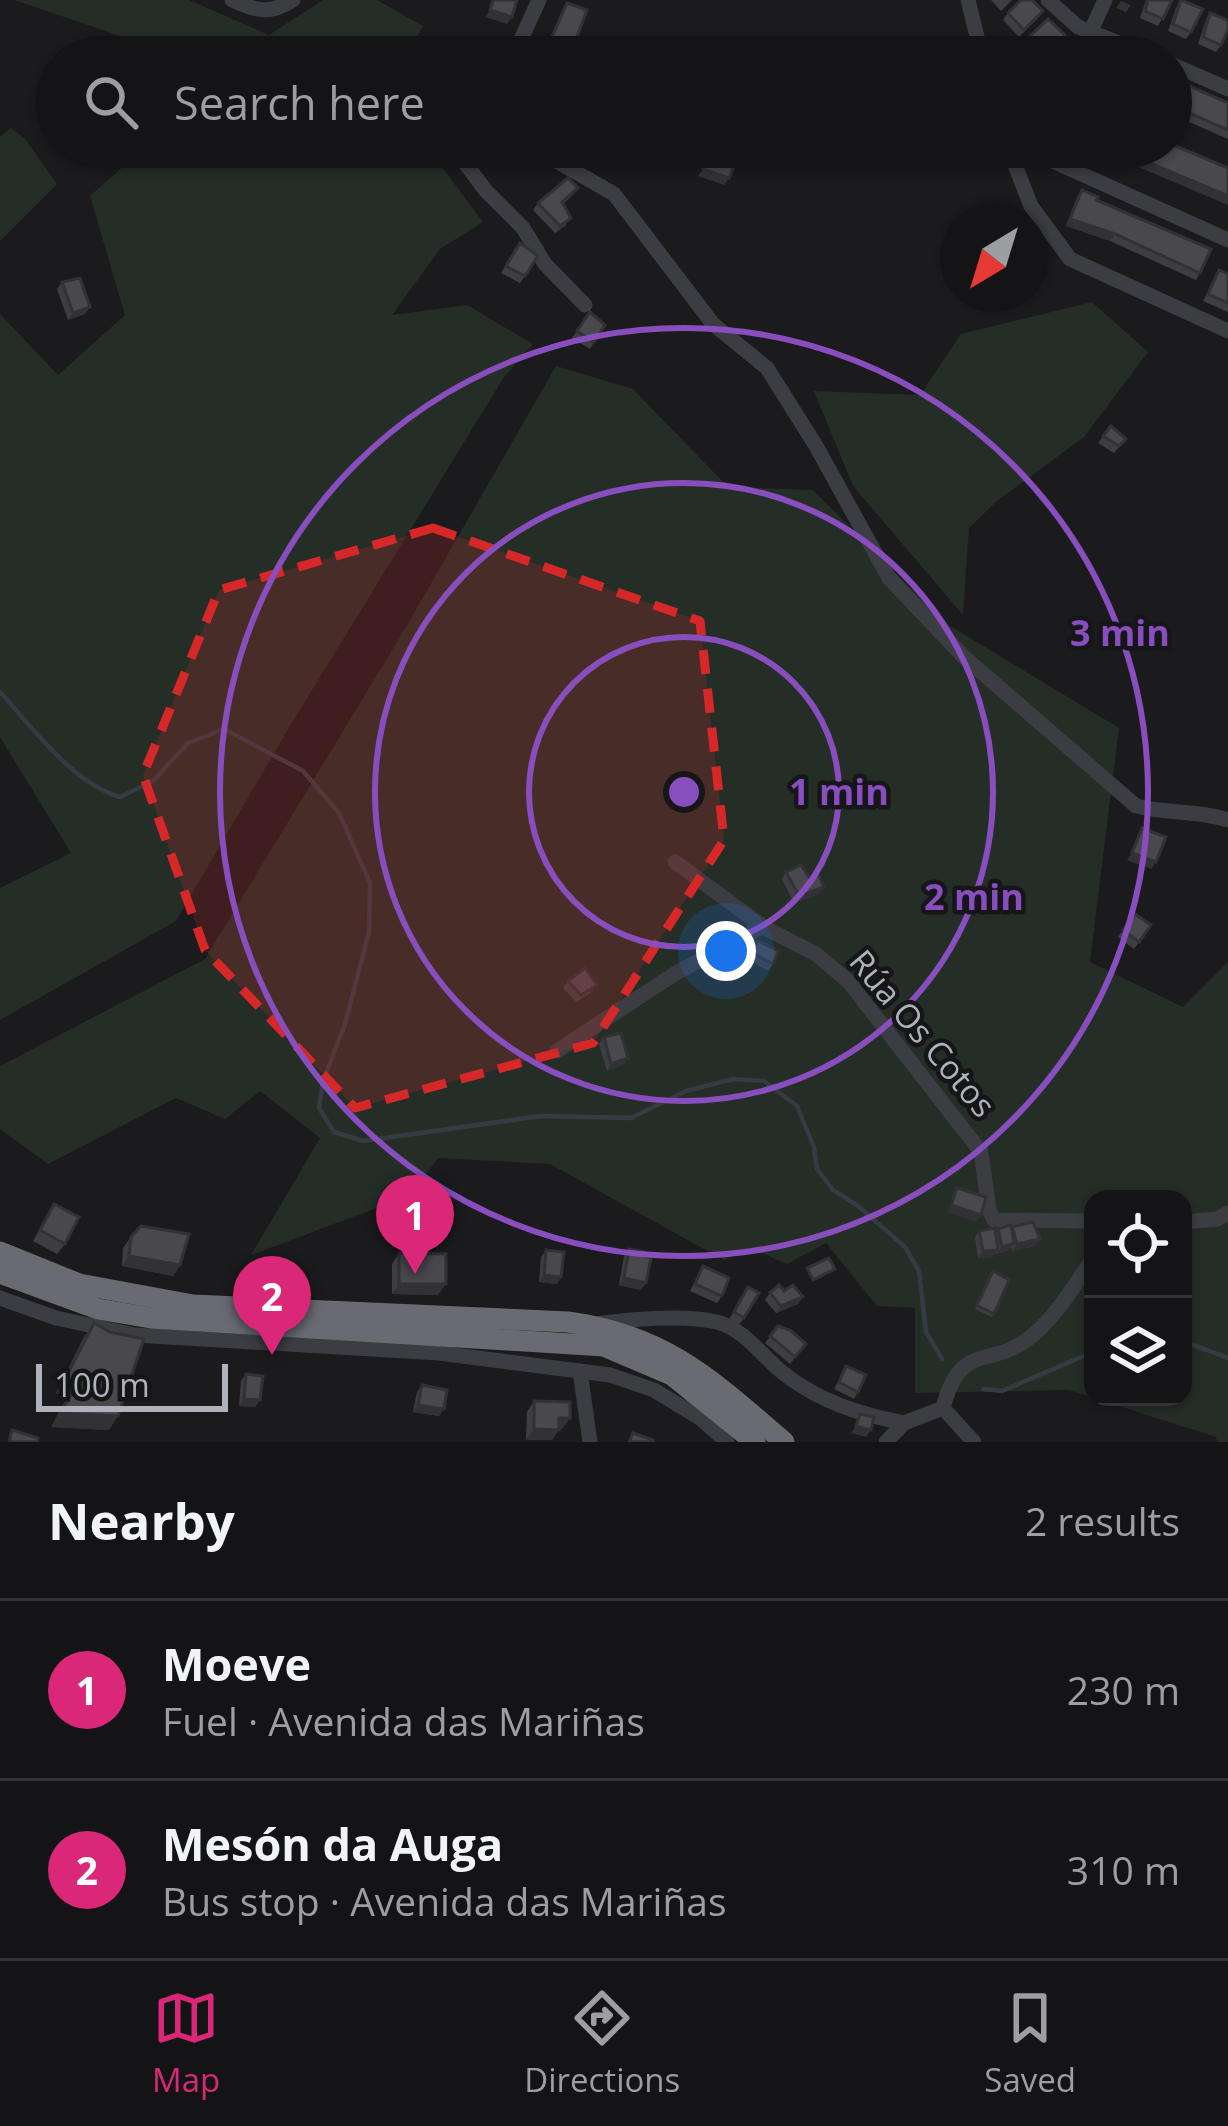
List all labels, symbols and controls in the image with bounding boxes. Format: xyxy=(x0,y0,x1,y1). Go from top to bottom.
search box xyxy=(36,36,1192,168)
icon: search xyxy=(78,69,144,135)
text: Search here xyxy=(174,72,425,133)
north arrow xyxy=(940,204,1048,312)
text: 3 min xyxy=(1070,608,1170,657)
text: 1 min xyxy=(789,767,889,816)
centre of rings xyxy=(663,771,705,813)
text: 2 min xyxy=(924,872,1024,921)
your location xyxy=(696,921,756,981)
street label: Rúa Os Cotos xyxy=(840,940,1006,1126)
pin: 1 xyxy=(376,1175,454,1274)
map controls xyxy=(1084,1190,1192,1406)
button: locate xyxy=(1084,1190,1192,1298)
pin: 2 xyxy=(233,1256,311,1355)
button: layers xyxy=(1084,1298,1192,1406)
scale bar xyxy=(36,1358,228,1411)
text: 100 m xyxy=(54,1362,150,1407)
text: Nearby xyxy=(48,1485,235,1555)
text: 2 results xyxy=(1025,1494,1180,1547)
text: Moeve xyxy=(162,1633,311,1694)
text: 1 xyxy=(76,1663,98,1716)
text: 230 m xyxy=(1067,1663,1180,1716)
text: Fuel · Avenida das Mariñas xyxy=(162,1694,645,1747)
text: Mesón da Auga xyxy=(162,1813,503,1874)
text: 2 xyxy=(76,1843,98,1896)
text: 310 m xyxy=(1067,1843,1180,1896)
text: Bus stop · Avenida das Mariñas xyxy=(162,1874,727,1927)
tab: Map xyxy=(152,1985,220,2102)
tab: Directions xyxy=(524,1985,680,2102)
tab: Saved xyxy=(984,1985,1076,2102)

